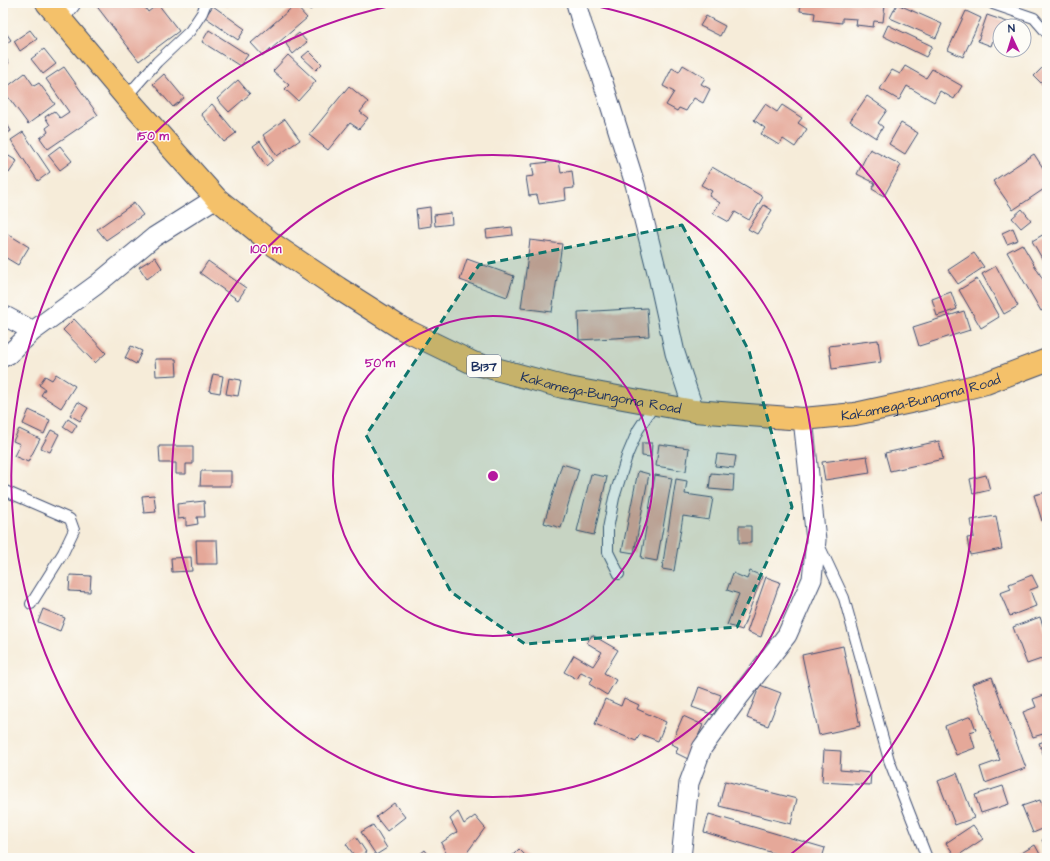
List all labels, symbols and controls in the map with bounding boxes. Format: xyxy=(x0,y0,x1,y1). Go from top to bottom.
north arrow xyxy=(992,18,1032,58)
text: N xyxy=(1007,21,1015,36)
text: 150 m xyxy=(137,128,170,145)
text: 100 m xyxy=(251,241,282,258)
text: 50 m xyxy=(365,355,396,372)
road number: B137 xyxy=(467,355,501,377)
street label: Kakamega-Bungoma Road xyxy=(518,367,683,419)
street label: Kakamega-Bungoma Road xyxy=(840,369,1004,426)
centre of rings xyxy=(486,469,500,483)

